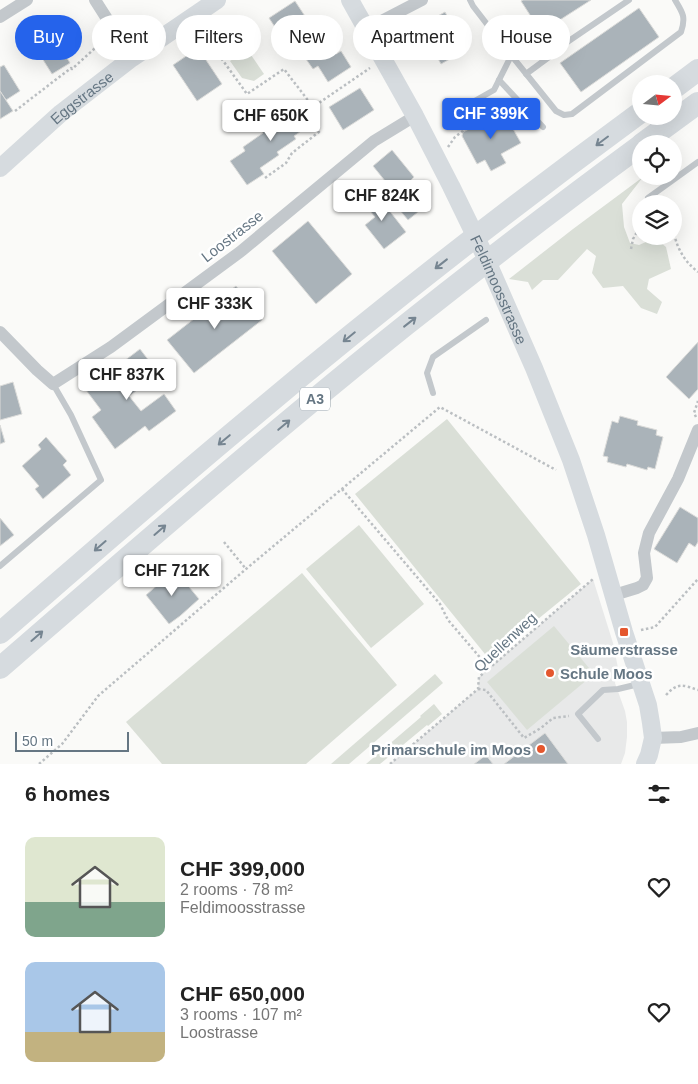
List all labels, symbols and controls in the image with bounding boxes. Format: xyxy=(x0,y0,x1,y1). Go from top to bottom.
chip: Buy xyxy=(15,15,82,60)
chip: Rent xyxy=(92,15,166,60)
chip: Filters xyxy=(176,15,261,60)
chip: New xyxy=(271,15,343,60)
chip: Apartment xyxy=(353,15,472,60)
chip: House xyxy=(482,15,570,60)
street label: Eggstrasse xyxy=(47,67,116,127)
north arrow xyxy=(632,75,682,125)
map controls xyxy=(632,75,682,245)
pin: CHF 399K xyxy=(439,98,543,140)
pin: CHF 650K xyxy=(219,100,323,142)
text: CHF 399K xyxy=(453,105,529,122)
text: CHF 650K xyxy=(233,107,309,124)
button: locate xyxy=(632,135,682,185)
one-way arrow xyxy=(595,136,609,146)
pin: CHF 824K xyxy=(330,180,434,222)
text: CHF 824K xyxy=(344,187,420,204)
button: layers xyxy=(632,195,682,245)
street label: Loostrasse xyxy=(198,207,266,265)
street label: Feldimoosstrasse xyxy=(468,232,531,347)
one-way arrow xyxy=(435,258,448,269)
pin: CHF 333K xyxy=(163,288,267,330)
text: CHF 333K xyxy=(177,295,253,312)
one-way arrow xyxy=(403,316,416,327)
one-way arrow xyxy=(343,331,356,342)
pin: CHF 837K xyxy=(75,358,179,401)
text: CHF 837K xyxy=(89,366,165,383)
road number: A3 xyxy=(300,388,330,410)
one-way arrow xyxy=(277,419,290,430)
one-way arrow xyxy=(217,435,230,446)
one-way arrow xyxy=(153,524,166,535)
one-way arrow xyxy=(94,540,107,552)
pin: CHF 712K xyxy=(120,554,224,597)
text: CHF 712K xyxy=(134,562,210,579)
street label: Quellenweg xyxy=(470,609,540,675)
marker: Säumerstrasse xyxy=(618,626,630,638)
one-way arrow xyxy=(30,630,43,642)
place label: Säumerstrasse xyxy=(570,641,678,658)
place label: Schule Moos xyxy=(560,665,653,682)
marker: Schule Moos xyxy=(544,667,556,679)
scale bar xyxy=(15,729,129,752)
text: 50 m xyxy=(22,733,53,749)
place label: Primarschule im Moos xyxy=(371,741,531,758)
marker: Primarschule im Moos xyxy=(535,743,547,755)
icon: filters xyxy=(645,780,673,808)
text: 6 homes xyxy=(25,782,110,805)
icon: home xyxy=(65,857,125,917)
text: CHF 399,000 xyxy=(180,857,305,880)
icon: heart xyxy=(645,873,673,901)
text: 2 rooms · 78 m² xyxy=(180,881,293,898)
text: Feldimoosstrasse xyxy=(180,899,305,916)
icon: home xyxy=(65,982,125,1042)
text: CHF 650,000 xyxy=(180,982,305,1005)
icon: heart xyxy=(645,998,673,1026)
text: 3 rooms · 107 m² xyxy=(180,1006,302,1023)
text: Loostrasse xyxy=(180,1024,258,1041)

